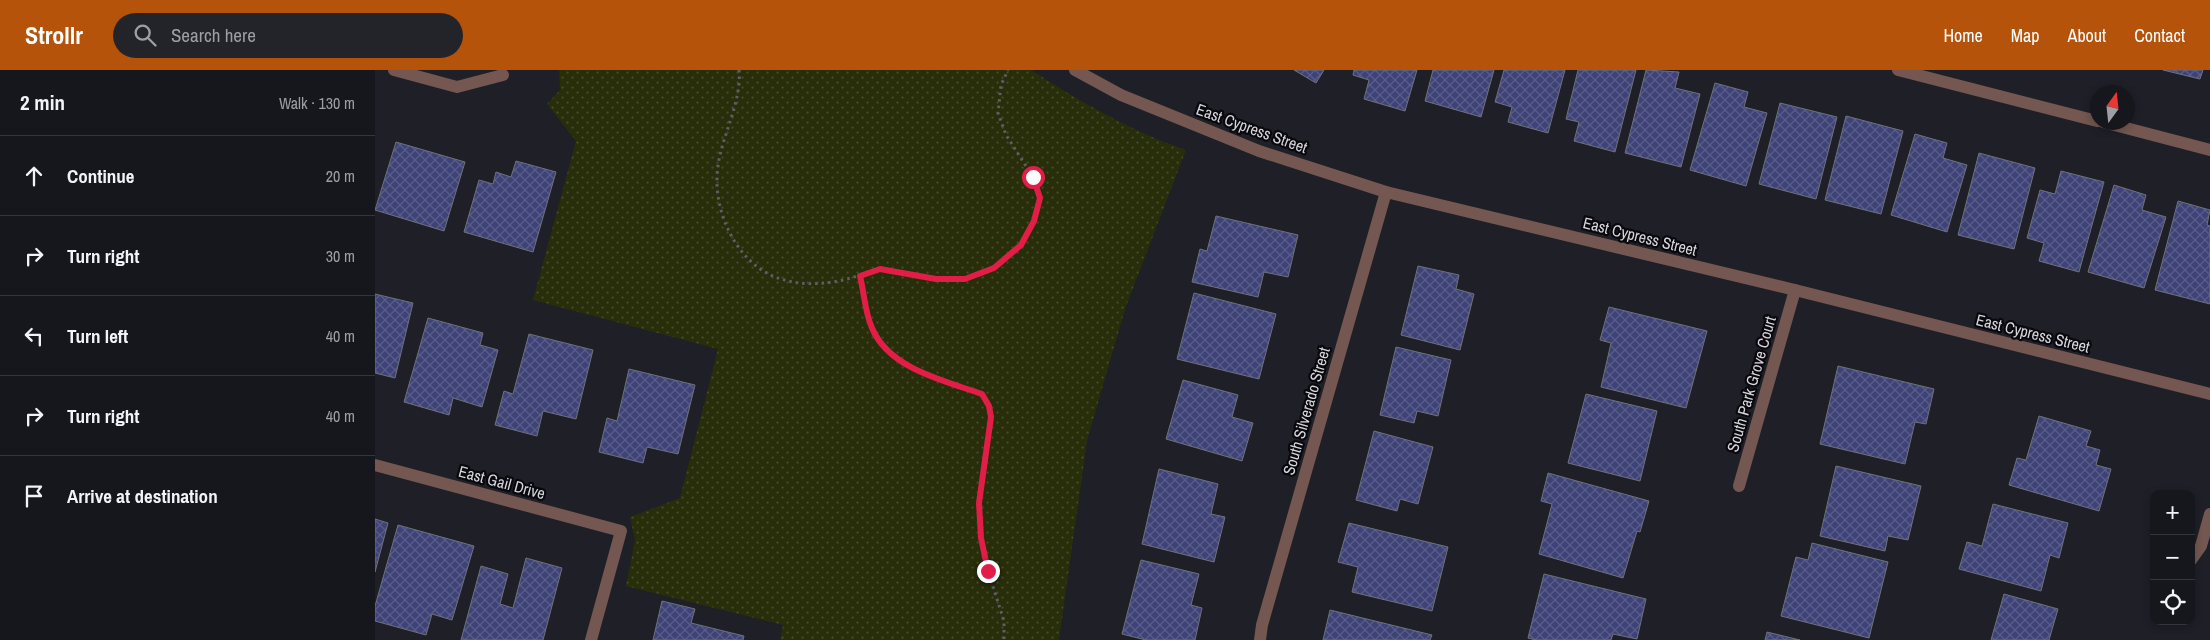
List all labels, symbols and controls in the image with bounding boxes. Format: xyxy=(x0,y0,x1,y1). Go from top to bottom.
search box xyxy=(113,13,463,58)
text: Strollr xyxy=(25,19,83,51)
icon: search xyxy=(131,21,159,49)
text: Search here xyxy=(171,22,256,48)
text: Home xyxy=(1943,23,1983,48)
text: Map xyxy=(2011,23,2040,48)
text: About xyxy=(2068,23,2106,48)
text: Contact xyxy=(2134,23,2185,48)
north arrow xyxy=(2090,85,2135,130)
text: 2 min xyxy=(20,88,65,117)
text: Walk · 130 m xyxy=(279,92,355,114)
street label: East Cypress Street xyxy=(1193,98,1311,158)
icon: ahead xyxy=(20,162,48,190)
text: Continue xyxy=(67,163,135,189)
text: 20 m xyxy=(326,165,355,187)
route start xyxy=(1022,166,1045,189)
street label: East Cypress Street xyxy=(1581,211,1700,261)
icon: right xyxy=(20,242,48,270)
text: Turn right xyxy=(67,243,139,269)
text: 30 m xyxy=(326,245,355,267)
street label: East Cypress Street xyxy=(1974,308,2093,358)
street label: South Park Grove Court xyxy=(1721,313,1781,454)
icon: left xyxy=(20,322,48,350)
text: Turn left xyxy=(67,323,128,349)
text: 40 m xyxy=(326,325,355,347)
street label: South Silverado Street xyxy=(1277,344,1335,477)
icon: right xyxy=(20,402,48,430)
text: Turn right xyxy=(67,403,139,429)
text: 40 m xyxy=(326,405,355,427)
street label: East Gail Drive xyxy=(456,460,548,504)
icon: arrive xyxy=(20,482,48,510)
text: Arrive at destination xyxy=(67,483,218,509)
map controls xyxy=(2150,490,2195,625)
button: + xyxy=(2150,490,2195,535)
button: − xyxy=(2150,535,2195,580)
route end xyxy=(977,560,1000,583)
button: locate xyxy=(2150,580,2195,625)

